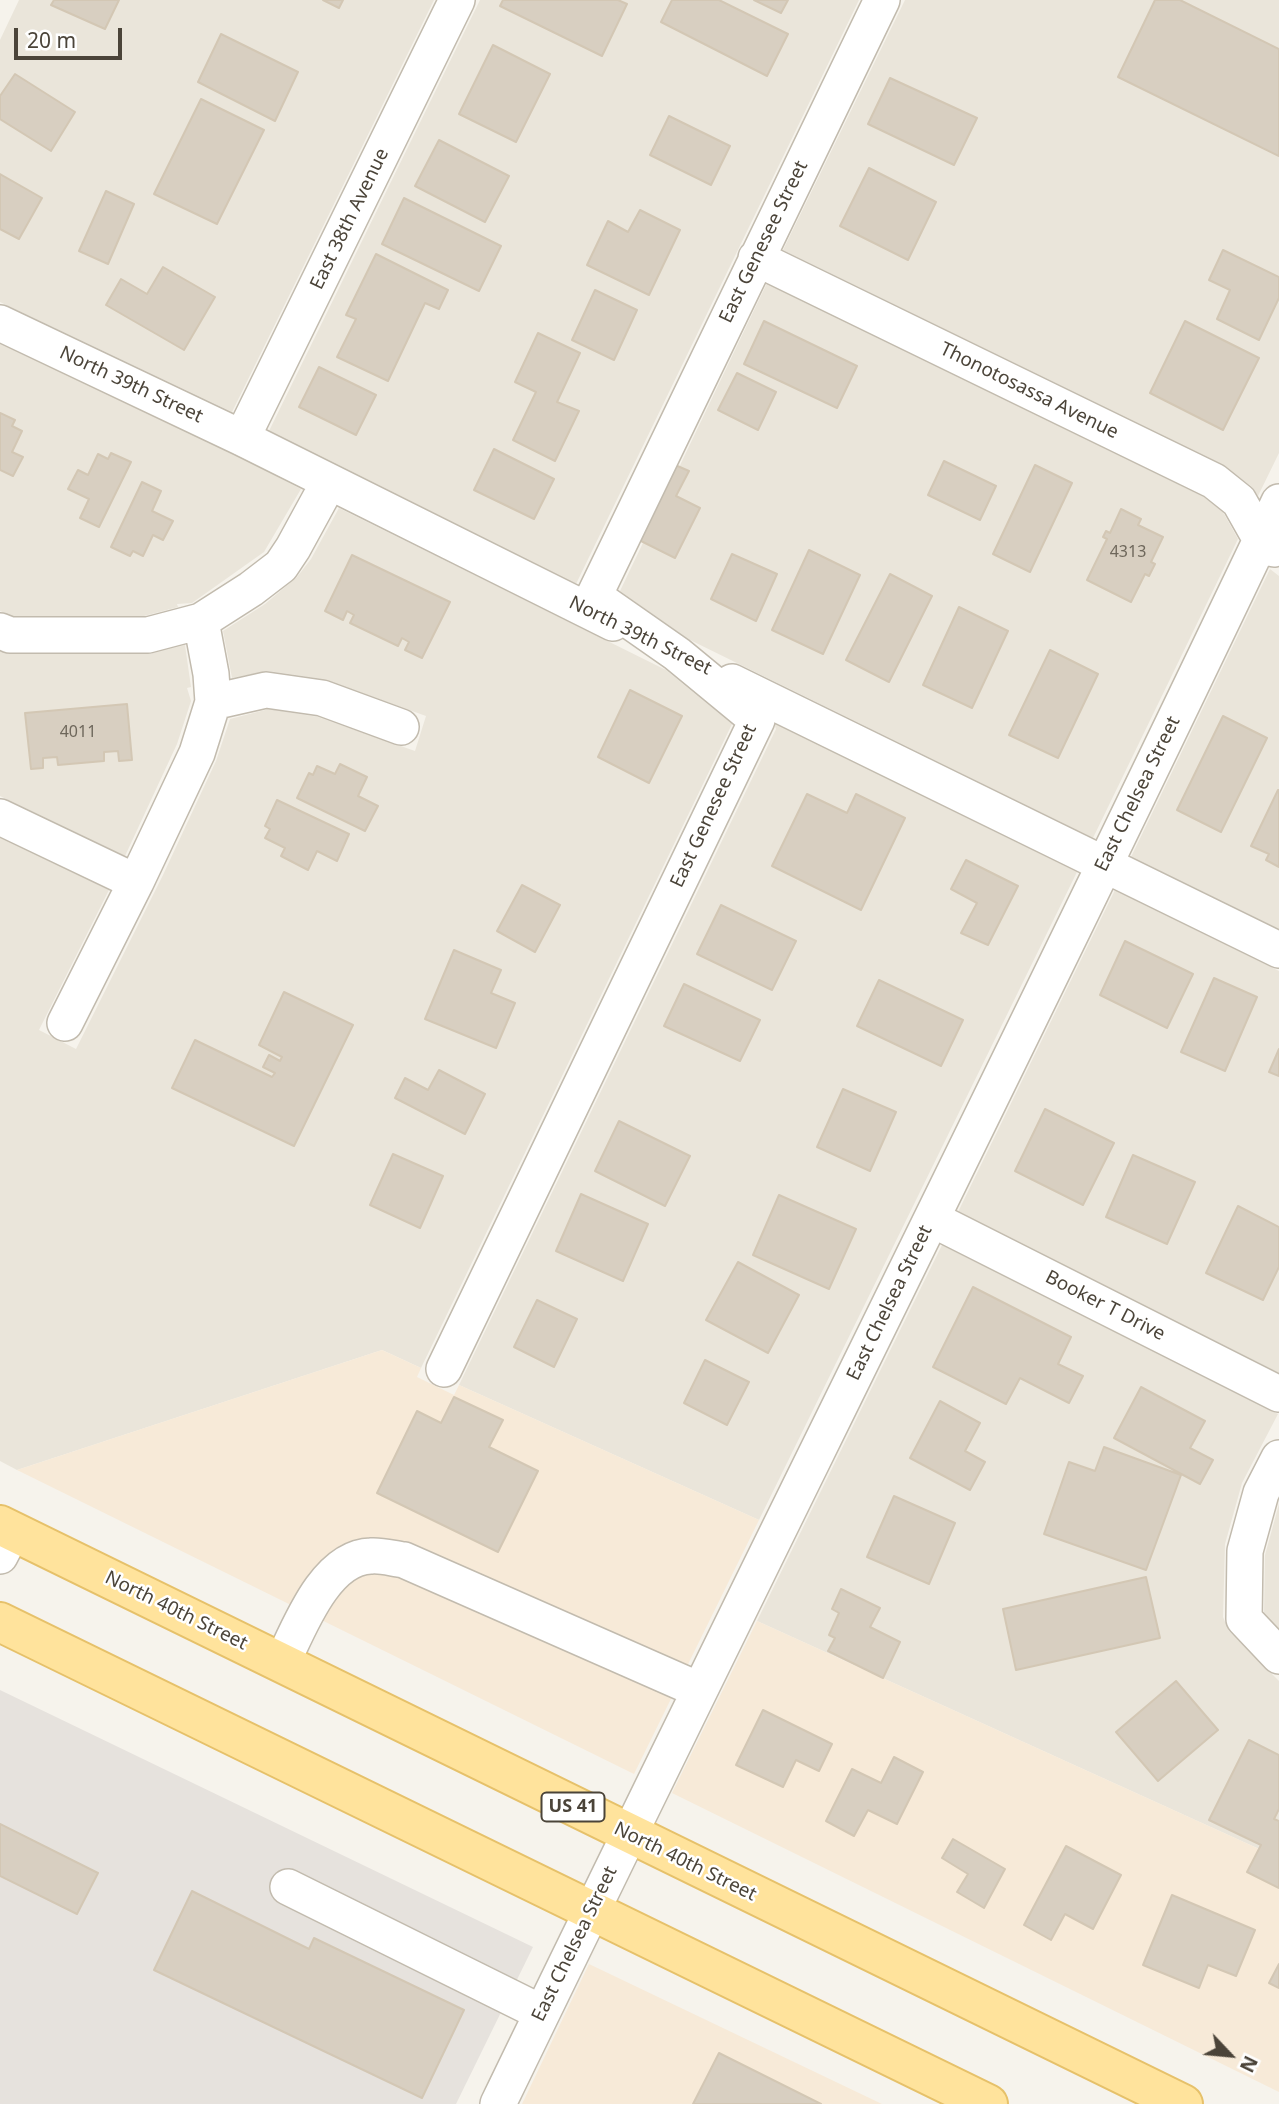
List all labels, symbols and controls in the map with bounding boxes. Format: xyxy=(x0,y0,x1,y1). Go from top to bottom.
scale bar xyxy=(18,14,126,58)
text: 20 m xyxy=(27,26,76,54)
street label: East 38th Avenue xyxy=(306,145,394,293)
street label: East Genesee Street xyxy=(715,157,813,327)
street label: Thonotosassa Avenue xyxy=(936,338,1122,444)
street label: North 39th Street xyxy=(56,342,206,428)
house number: 4313 xyxy=(1110,542,1146,562)
street label: North 39th Street xyxy=(565,592,715,680)
street label: East Chelsea Street xyxy=(1091,713,1185,875)
street label: East Genesee Street xyxy=(666,721,762,891)
house number: 4011 xyxy=(60,722,96,742)
street label: East Chelsea Street xyxy=(843,1222,937,1384)
street label: Booker T Drive xyxy=(1041,1266,1169,1346)
street label: North 40th Street xyxy=(101,1567,251,1655)
road number: US 41 xyxy=(542,1793,604,1822)
street label: North 40th Street xyxy=(610,1818,760,1906)
street label: East Chelsea Street xyxy=(528,1863,622,2025)
north arrow xyxy=(1195,2020,1265,2090)
text: N xyxy=(1234,2052,1264,2077)

